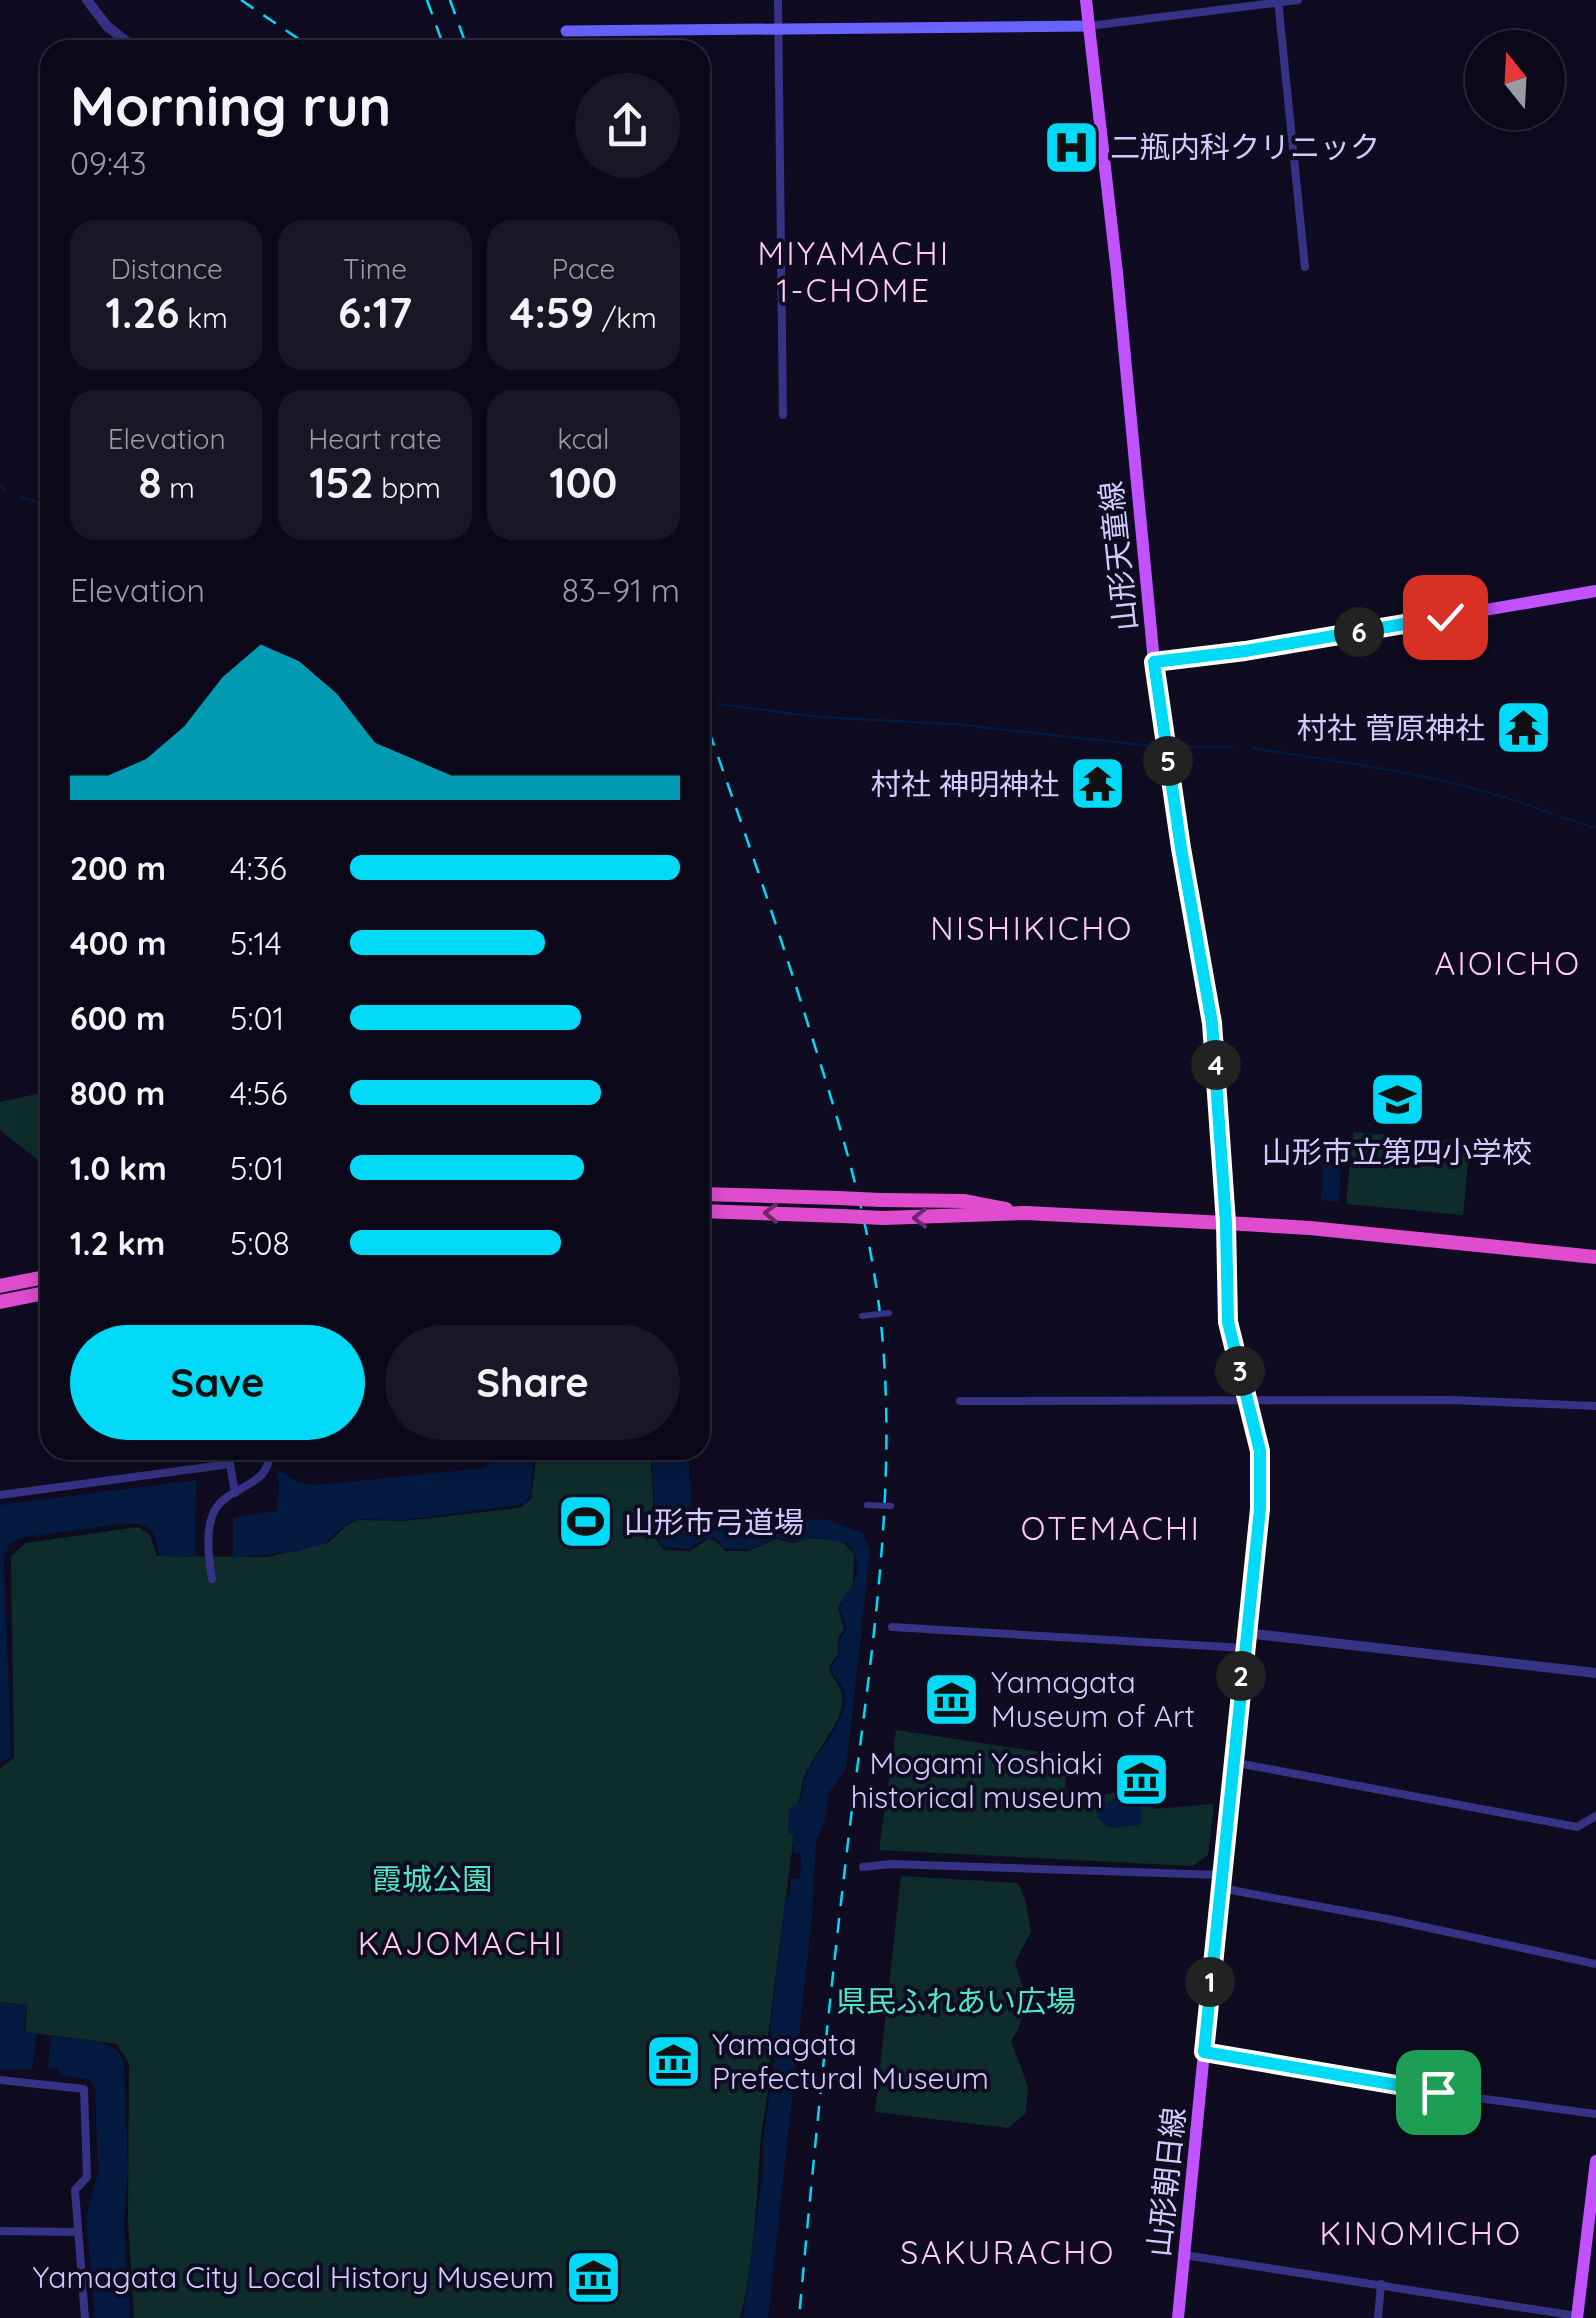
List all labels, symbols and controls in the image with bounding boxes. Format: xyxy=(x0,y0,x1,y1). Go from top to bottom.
north arrow xyxy=(1465,30,1565,130)
map controls xyxy=(1465,30,1565,130)
text: Morning run xyxy=(70,71,391,140)
button: share xyxy=(575,73,680,178)
hospital icon: 二瓶内科クリニック xyxy=(1041,117,1101,177)
place label: 二瓶内科クリニック xyxy=(1110,128,1380,166)
text: 09:43 xyxy=(70,143,147,183)
district label: MIYAMACHI 1-CHOME xyxy=(757,233,951,310)
text: Distance xyxy=(111,251,223,286)
text: Time xyxy=(343,251,407,286)
text: Pace xyxy=(551,251,615,286)
text: 1.26 xyxy=(106,286,180,339)
text: 6:17 xyxy=(338,286,412,339)
text: 4:59 xyxy=(510,286,594,339)
text: km xyxy=(180,300,228,335)
text: /km xyxy=(594,300,657,335)
text: Elevation xyxy=(108,421,226,456)
text: Heart rate xyxy=(308,421,442,456)
text: kcal xyxy=(557,421,609,456)
text: 8 xyxy=(139,456,162,509)
text: 152 xyxy=(309,456,374,509)
text: 100 xyxy=(549,456,617,509)
text: m xyxy=(162,470,195,505)
text: bpm xyxy=(374,470,441,505)
street label: 山形天童線 xyxy=(1091,479,1145,633)
text: Elevation xyxy=(70,570,205,610)
text: 83–91 m xyxy=(562,570,680,610)
pin xyxy=(1403,575,1488,660)
icon: check xyxy=(1418,590,1473,645)
pin: 6 xyxy=(1334,607,1384,657)
text: 6 xyxy=(1351,614,1367,649)
temple icon: 村社 菅原神社 xyxy=(1494,698,1554,758)
place label: 村社 菅原神社 xyxy=(1297,709,1485,747)
pin: 5 xyxy=(1143,736,1193,786)
text: 5 xyxy=(1160,743,1176,778)
temple icon: 村社 神明神社 xyxy=(1068,754,1128,814)
place label: 村社 神明神社 xyxy=(871,765,1059,803)
text: 200 m xyxy=(70,848,166,888)
text: 4:36 xyxy=(230,848,287,888)
district label: NISHIKICHO xyxy=(930,908,1134,948)
text: 400 m xyxy=(70,923,167,963)
text: 5:14 xyxy=(230,923,282,963)
district label: AIOICHO xyxy=(1434,943,1582,983)
text: 600 m xyxy=(70,998,165,1038)
text: 5:01 xyxy=(230,998,284,1038)
pin: 4 xyxy=(1191,1040,1241,1090)
text: 4 xyxy=(1208,1047,1224,1082)
school or university icon: 山形市立第四小学校 xyxy=(1367,1070,1427,1130)
text: 800 m xyxy=(70,1073,165,1113)
text: 4:56 xyxy=(230,1073,288,1113)
place label: 山形市立第四小学校 xyxy=(1262,1133,1532,1171)
text: 1.0 km xyxy=(70,1148,167,1188)
text: 5:01 xyxy=(230,1148,284,1188)
one-way arrow xyxy=(763,1202,778,1224)
one-way arrow xyxy=(911,1207,926,1229)
text: 1.2 km xyxy=(70,1223,165,1263)
text: 5:08 xyxy=(230,1223,290,1263)
button: Save xyxy=(70,1325,365,1440)
button: Share xyxy=(385,1325,680,1440)
pin: 3 xyxy=(1215,1346,1265,1396)
text: 3 xyxy=(1232,1353,1248,1388)
sports icon: 山形市弓道場 xyxy=(555,1492,615,1552)
place label: 山形市弓道場 xyxy=(624,1503,804,1541)
district label: OTEMACHI xyxy=(1021,1508,1201,1548)
pin: 2 xyxy=(1216,1651,1266,1701)
text: 2 xyxy=(1233,1658,1249,1693)
place label: Yamagata Museum of Art xyxy=(991,1663,1195,1735)
museum icon: Yamagata Museum of Art xyxy=(922,1669,982,1729)
place label: Mogami Yoshiaki historical museum xyxy=(851,1744,1103,1816)
museum icon: Mogami Yoshiaki historical museum xyxy=(1112,1750,1172,1810)
park label: 霞城公園 xyxy=(372,1860,492,1898)
district label: KAJOMACHI xyxy=(358,1923,564,1963)
pin: 1 xyxy=(1185,1957,1235,2007)
text: 1 xyxy=(1205,1964,1215,1999)
park label: 県民ふれあい広場 xyxy=(836,1982,1076,2020)
place label: Yamagata Prefectural Museum xyxy=(712,2025,989,2097)
museum icon: Yamagata Prefectural Museum xyxy=(643,2031,703,2091)
pin xyxy=(1396,2050,1481,2135)
icon: arrive xyxy=(1411,2065,1466,2120)
street label: 山形朝日線 xyxy=(1139,2105,1193,2259)
district label: KINOMICHO xyxy=(1320,2213,1522,2253)
district label: SAKURACHO xyxy=(900,2232,1116,2272)
museum icon: Yamagata City Local History Museum xyxy=(563,2247,623,2307)
place label: Yamagata City Local History Museum xyxy=(33,2258,554,2296)

